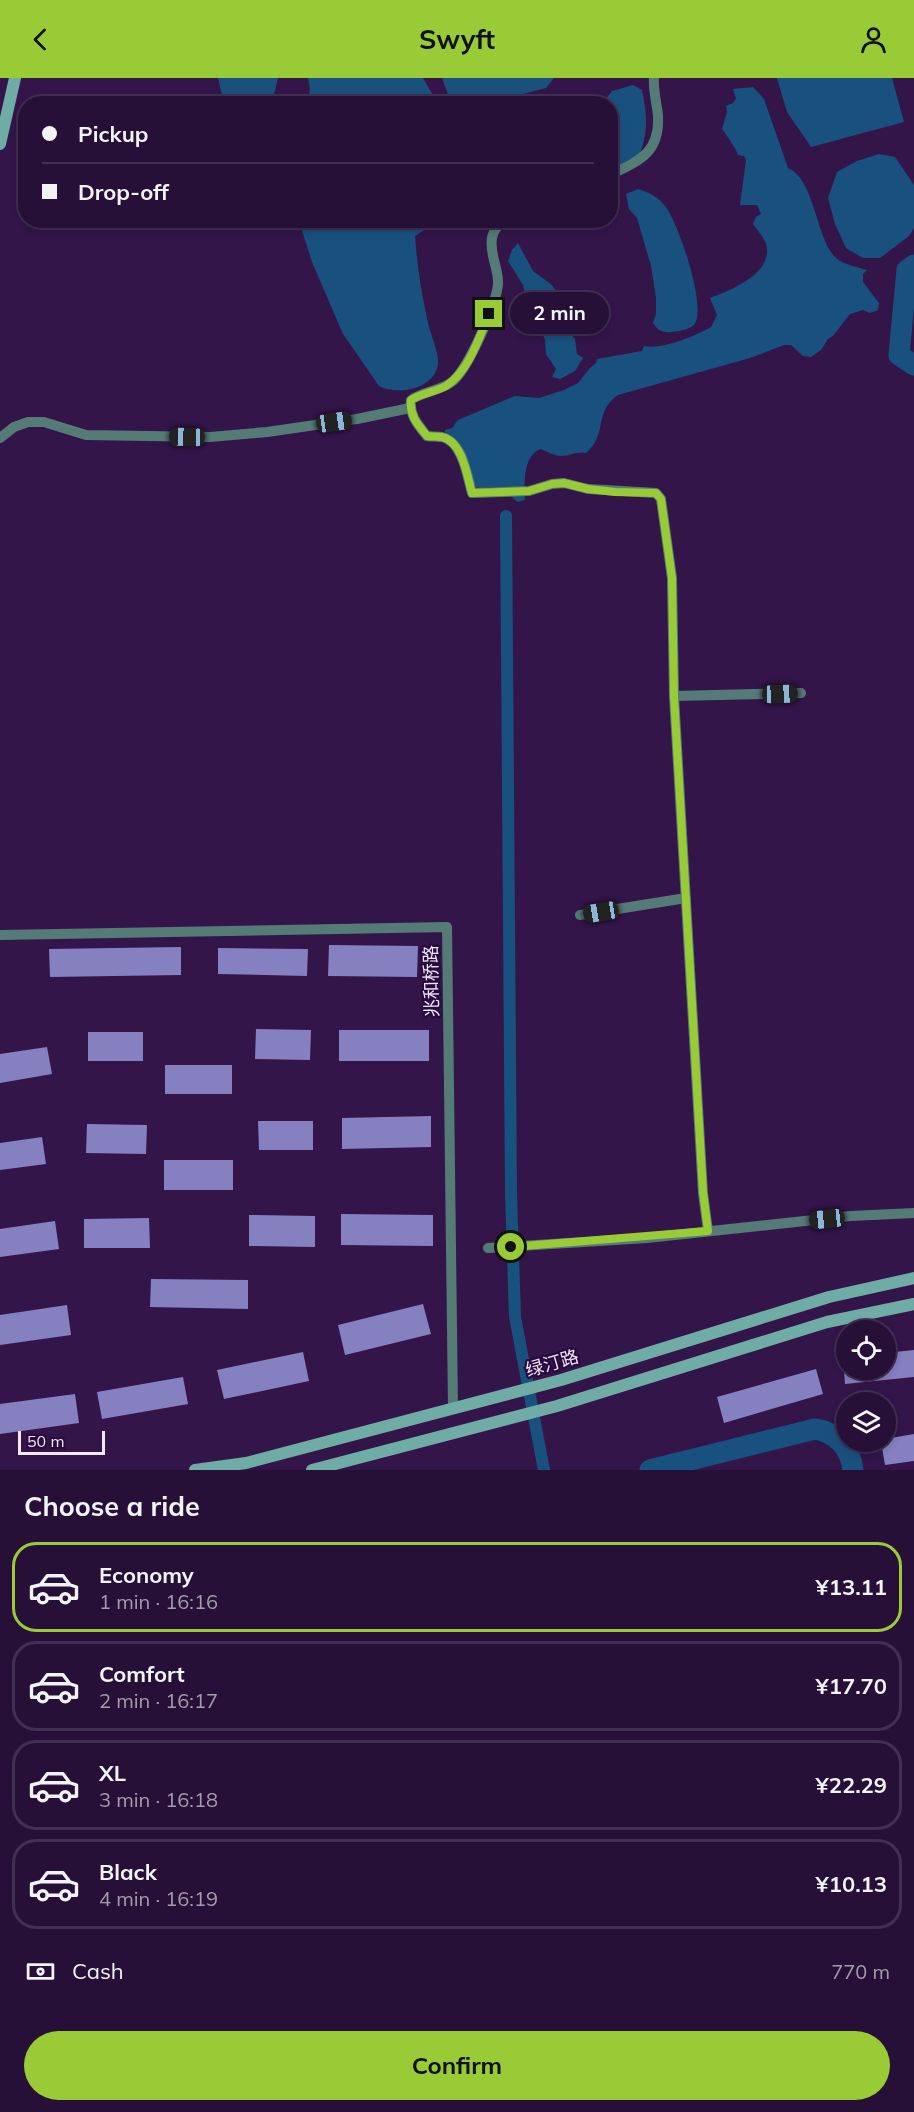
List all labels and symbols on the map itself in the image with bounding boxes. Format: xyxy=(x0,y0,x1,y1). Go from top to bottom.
callout: 2 min xyxy=(510,293,609,335)
route end xyxy=(475,300,502,327)
car xyxy=(315,411,353,433)
car xyxy=(169,428,205,446)
car xyxy=(762,684,798,704)
car xyxy=(582,900,620,924)
street label: 兆和桥路 xyxy=(419,945,443,1017)
car xyxy=(808,1208,846,1230)
route start xyxy=(497,1233,524,1260)
street label: 绿汀路 xyxy=(523,1345,581,1381)
scale bar xyxy=(18,1428,105,1456)

